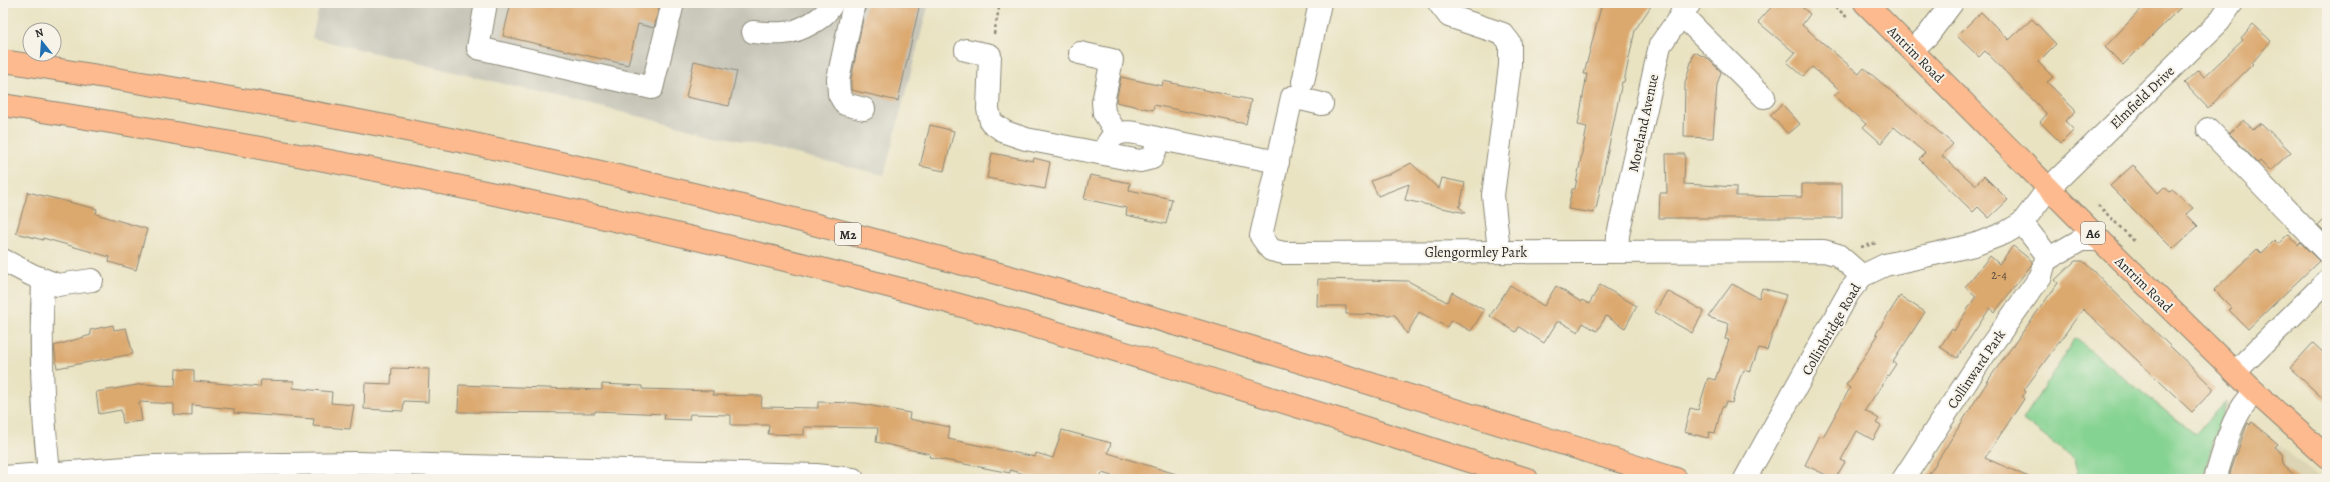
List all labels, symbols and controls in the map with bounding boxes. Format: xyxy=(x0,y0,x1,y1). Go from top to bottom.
street label: Antrim Road xyxy=(1882,21,1949,87)
north arrow xyxy=(22,22,62,62)
text: N xyxy=(33,25,45,41)
street label: Elmfield Drive xyxy=(2106,62,2179,133)
street label: Moreland Avenue xyxy=(1624,72,1663,174)
road number: A6 xyxy=(2081,222,2105,244)
road number: M2 xyxy=(835,223,861,245)
street label: Glengormley Park xyxy=(1425,243,1527,262)
street label: Antrim Road xyxy=(2110,251,2177,317)
house number: 2-4 xyxy=(1991,267,2007,283)
street label: Collinbridge Road xyxy=(1797,279,1866,379)
street label: Collinward Park xyxy=(1943,326,2010,413)

